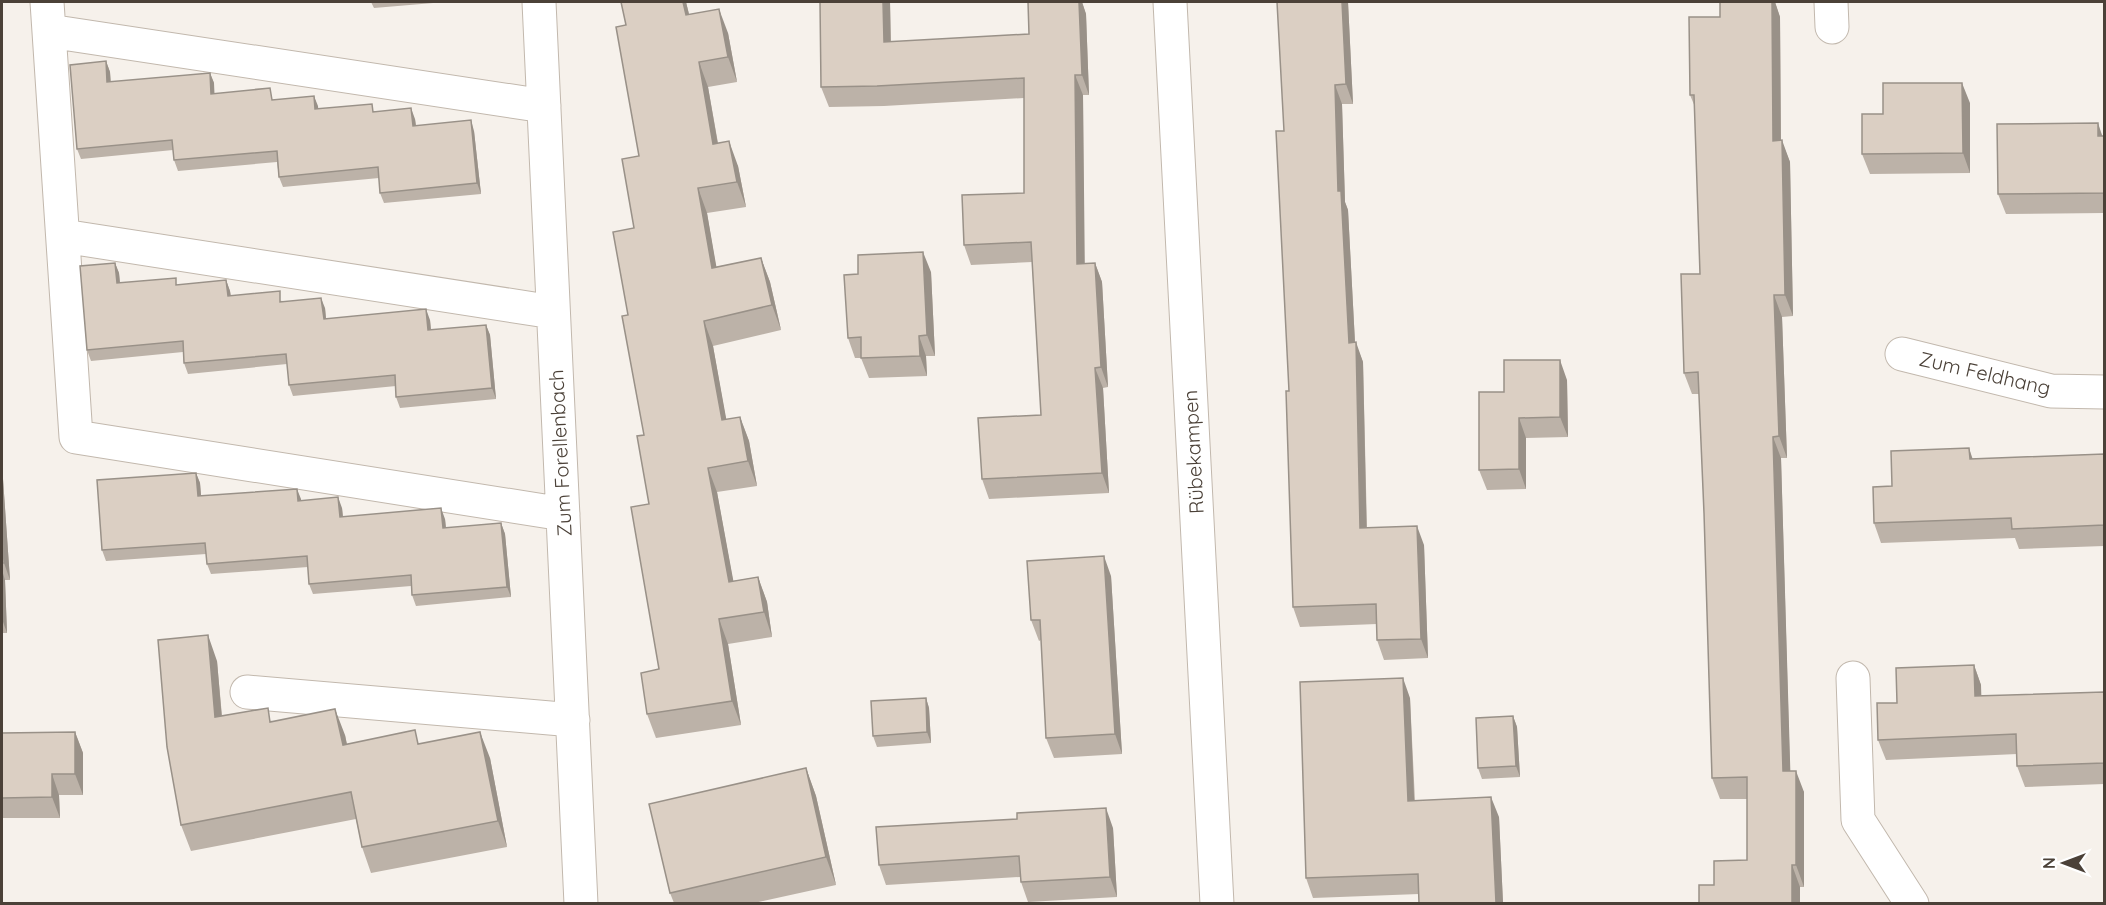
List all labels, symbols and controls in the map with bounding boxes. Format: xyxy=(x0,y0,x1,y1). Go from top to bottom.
street label: Zum Feldhang xyxy=(1917,346,2053,400)
street label: Zum Forellenbach xyxy=(543,369,577,537)
street label: Rübekampen xyxy=(1177,389,1209,515)
north arrow xyxy=(2034,833,2094,893)
text: N xyxy=(2039,857,2059,869)

